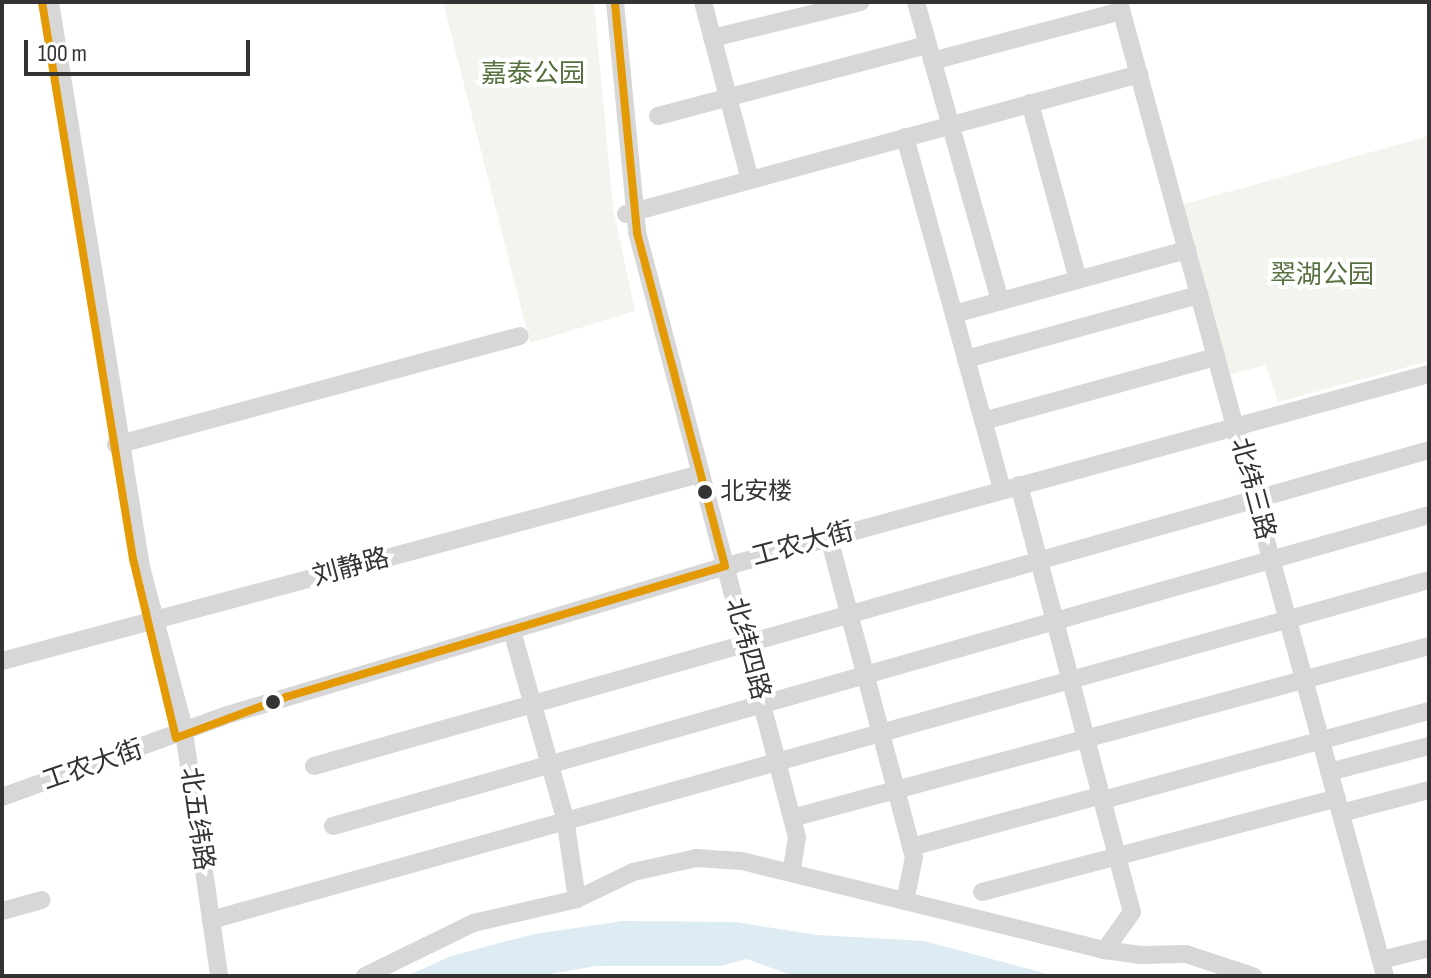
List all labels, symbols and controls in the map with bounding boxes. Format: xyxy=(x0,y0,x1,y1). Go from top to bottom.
scale bar xyxy=(28,24,254,74)
text: 100 m xyxy=(38,39,87,68)
park label: 嘉泰公园 xyxy=(481,59,585,91)
park label: 翠湖公园 xyxy=(1270,260,1374,292)
street label: 北纬三路 xyxy=(1223,435,1281,543)
place label: 北安楼 xyxy=(720,478,792,506)
marker: 北安楼 xyxy=(697,484,713,500)
street label: 工农大街 xyxy=(749,516,857,574)
street label: 刘静路 xyxy=(309,543,393,593)
street label: 北纬四路 xyxy=(718,595,776,703)
unlabelled marker xyxy=(265,694,281,710)
street label: 工农大街 xyxy=(39,734,147,798)
street label: 北五纬路 xyxy=(173,765,219,873)

